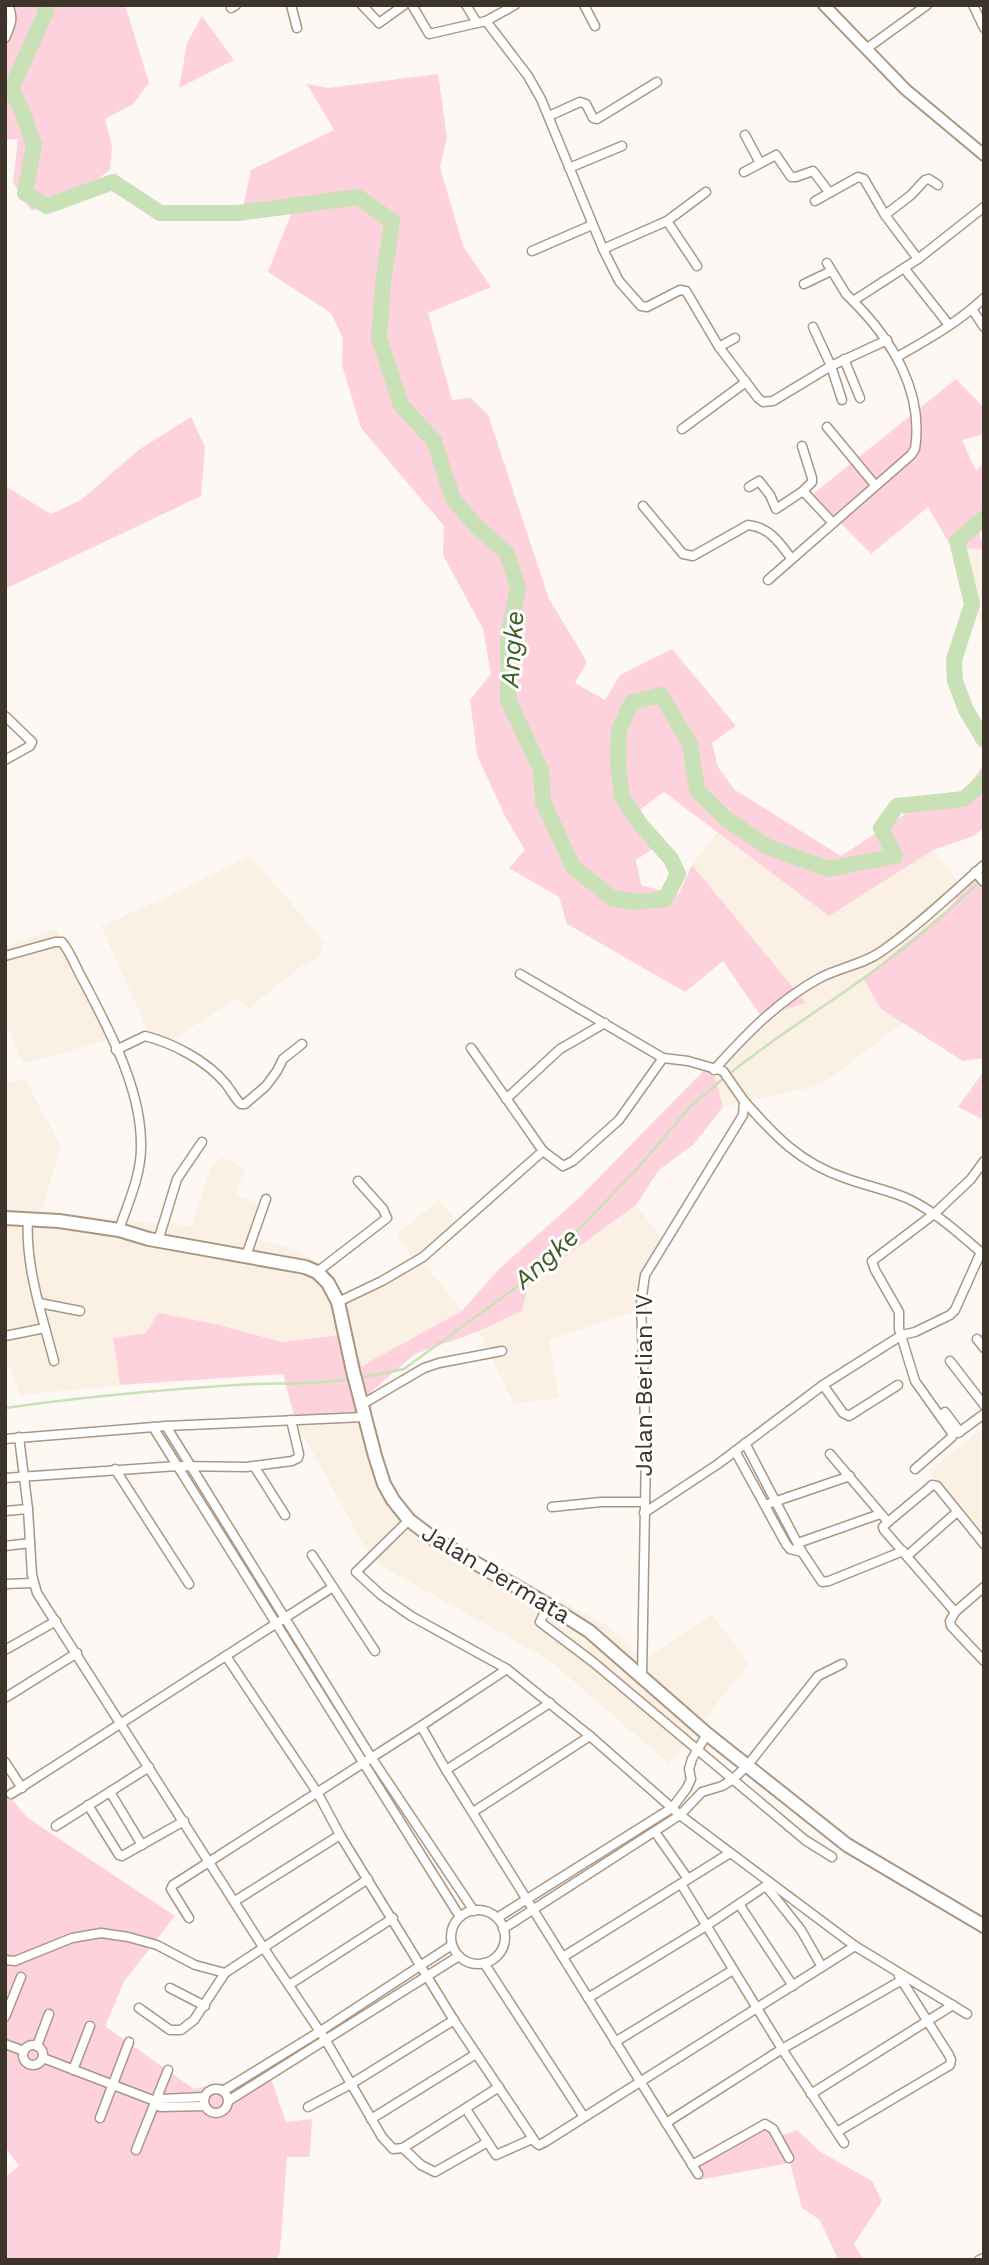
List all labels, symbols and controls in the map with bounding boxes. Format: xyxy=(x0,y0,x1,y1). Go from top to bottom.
water label: Angke xyxy=(494,610,530,689)
water label: Angke xyxy=(507,1221,585,1295)
street label: Jalan Berlian IV xyxy=(630,1293,658,1477)
street label: Jalan Permata xyxy=(417,1519,575,1629)

